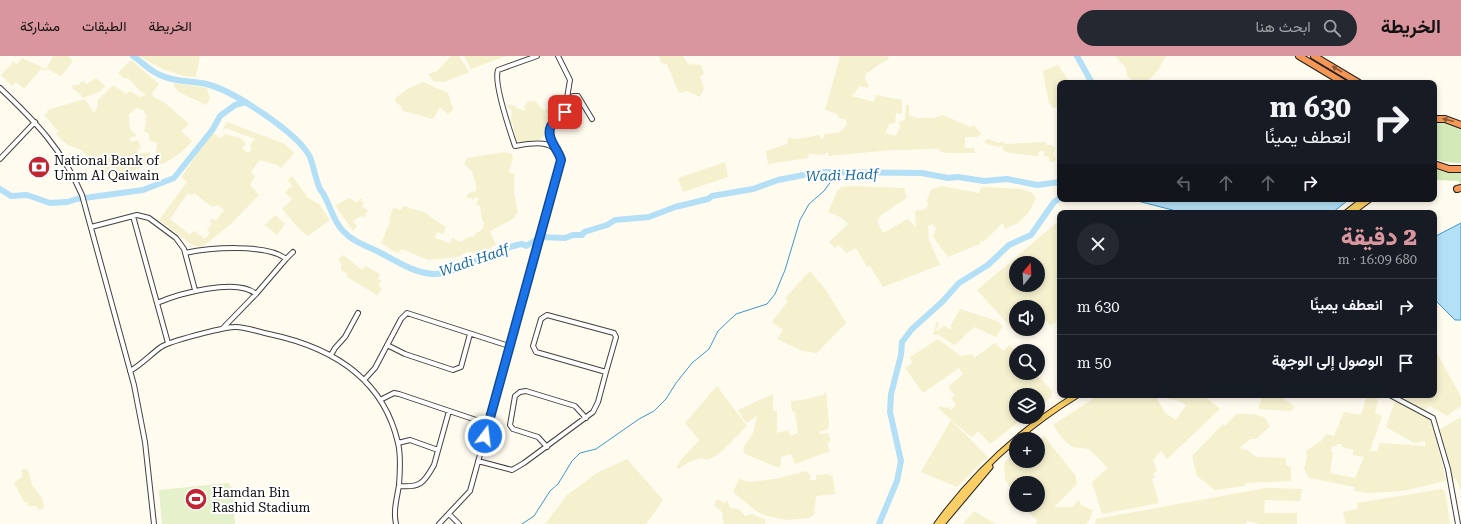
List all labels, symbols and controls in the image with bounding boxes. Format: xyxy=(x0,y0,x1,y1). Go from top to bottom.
search box xyxy=(1077,10,1357,46)
text: الخريطة xyxy=(1381,15,1441,38)
icon: search xyxy=(1321,17,1343,39)
text: مشاركة xyxy=(20,18,60,34)
text: الطبقات xyxy=(82,18,126,34)
text: الخريطة xyxy=(148,18,192,34)
text: ابحث هنا xyxy=(1256,18,1311,36)
one-way arrow xyxy=(1331,66,1343,73)
text: 630 m xyxy=(1270,91,1351,124)
pin xyxy=(548,95,582,129)
icon: right xyxy=(1365,96,1417,148)
icon: arrive xyxy=(554,101,576,123)
one-way arrow xyxy=(1442,117,1454,123)
text: انعطف يمينًا xyxy=(1265,126,1351,147)
place label: National Bank of Umm Al Qaiwain xyxy=(54,153,160,183)
bank icon: National Bank of Umm Al Qaiwain xyxy=(26,154,52,180)
water label: Wadi Hadf xyxy=(805,166,880,184)
icon: left xyxy=(1173,172,1195,194)
icon: ahead xyxy=(1215,172,1237,194)
icon: ahead xyxy=(1257,172,1279,194)
icon: right xyxy=(1299,172,1321,194)
button: close xyxy=(1077,223,1119,265)
text: 2 دقيقة xyxy=(1341,223,1417,251)
water label: Wadi Hadf xyxy=(437,240,513,279)
text: 680 m · 16:09 xyxy=(1338,252,1417,267)
north arrow xyxy=(1009,256,1045,292)
map controls xyxy=(1009,256,1045,512)
text: انعطف يمينًا xyxy=(1310,296,1383,314)
icon: right xyxy=(1395,296,1417,318)
text: 630 m xyxy=(1077,298,1120,316)
button: sound xyxy=(1009,300,1045,336)
button: search xyxy=(1009,344,1045,380)
text: الوصول إلى الوجهة xyxy=(1272,352,1383,370)
icon: arrive xyxy=(1395,352,1417,374)
text: 50 m xyxy=(1077,354,1111,372)
button: layers xyxy=(1009,388,1045,424)
position arrow xyxy=(464,415,506,457)
button: + xyxy=(1009,432,1045,468)
button: − xyxy=(1009,476,1045,512)
place label: Hamdan Bin Rashid Stadium xyxy=(212,485,311,515)
sports icon: Hamdan Bin Rashid Stadium xyxy=(183,486,209,512)

